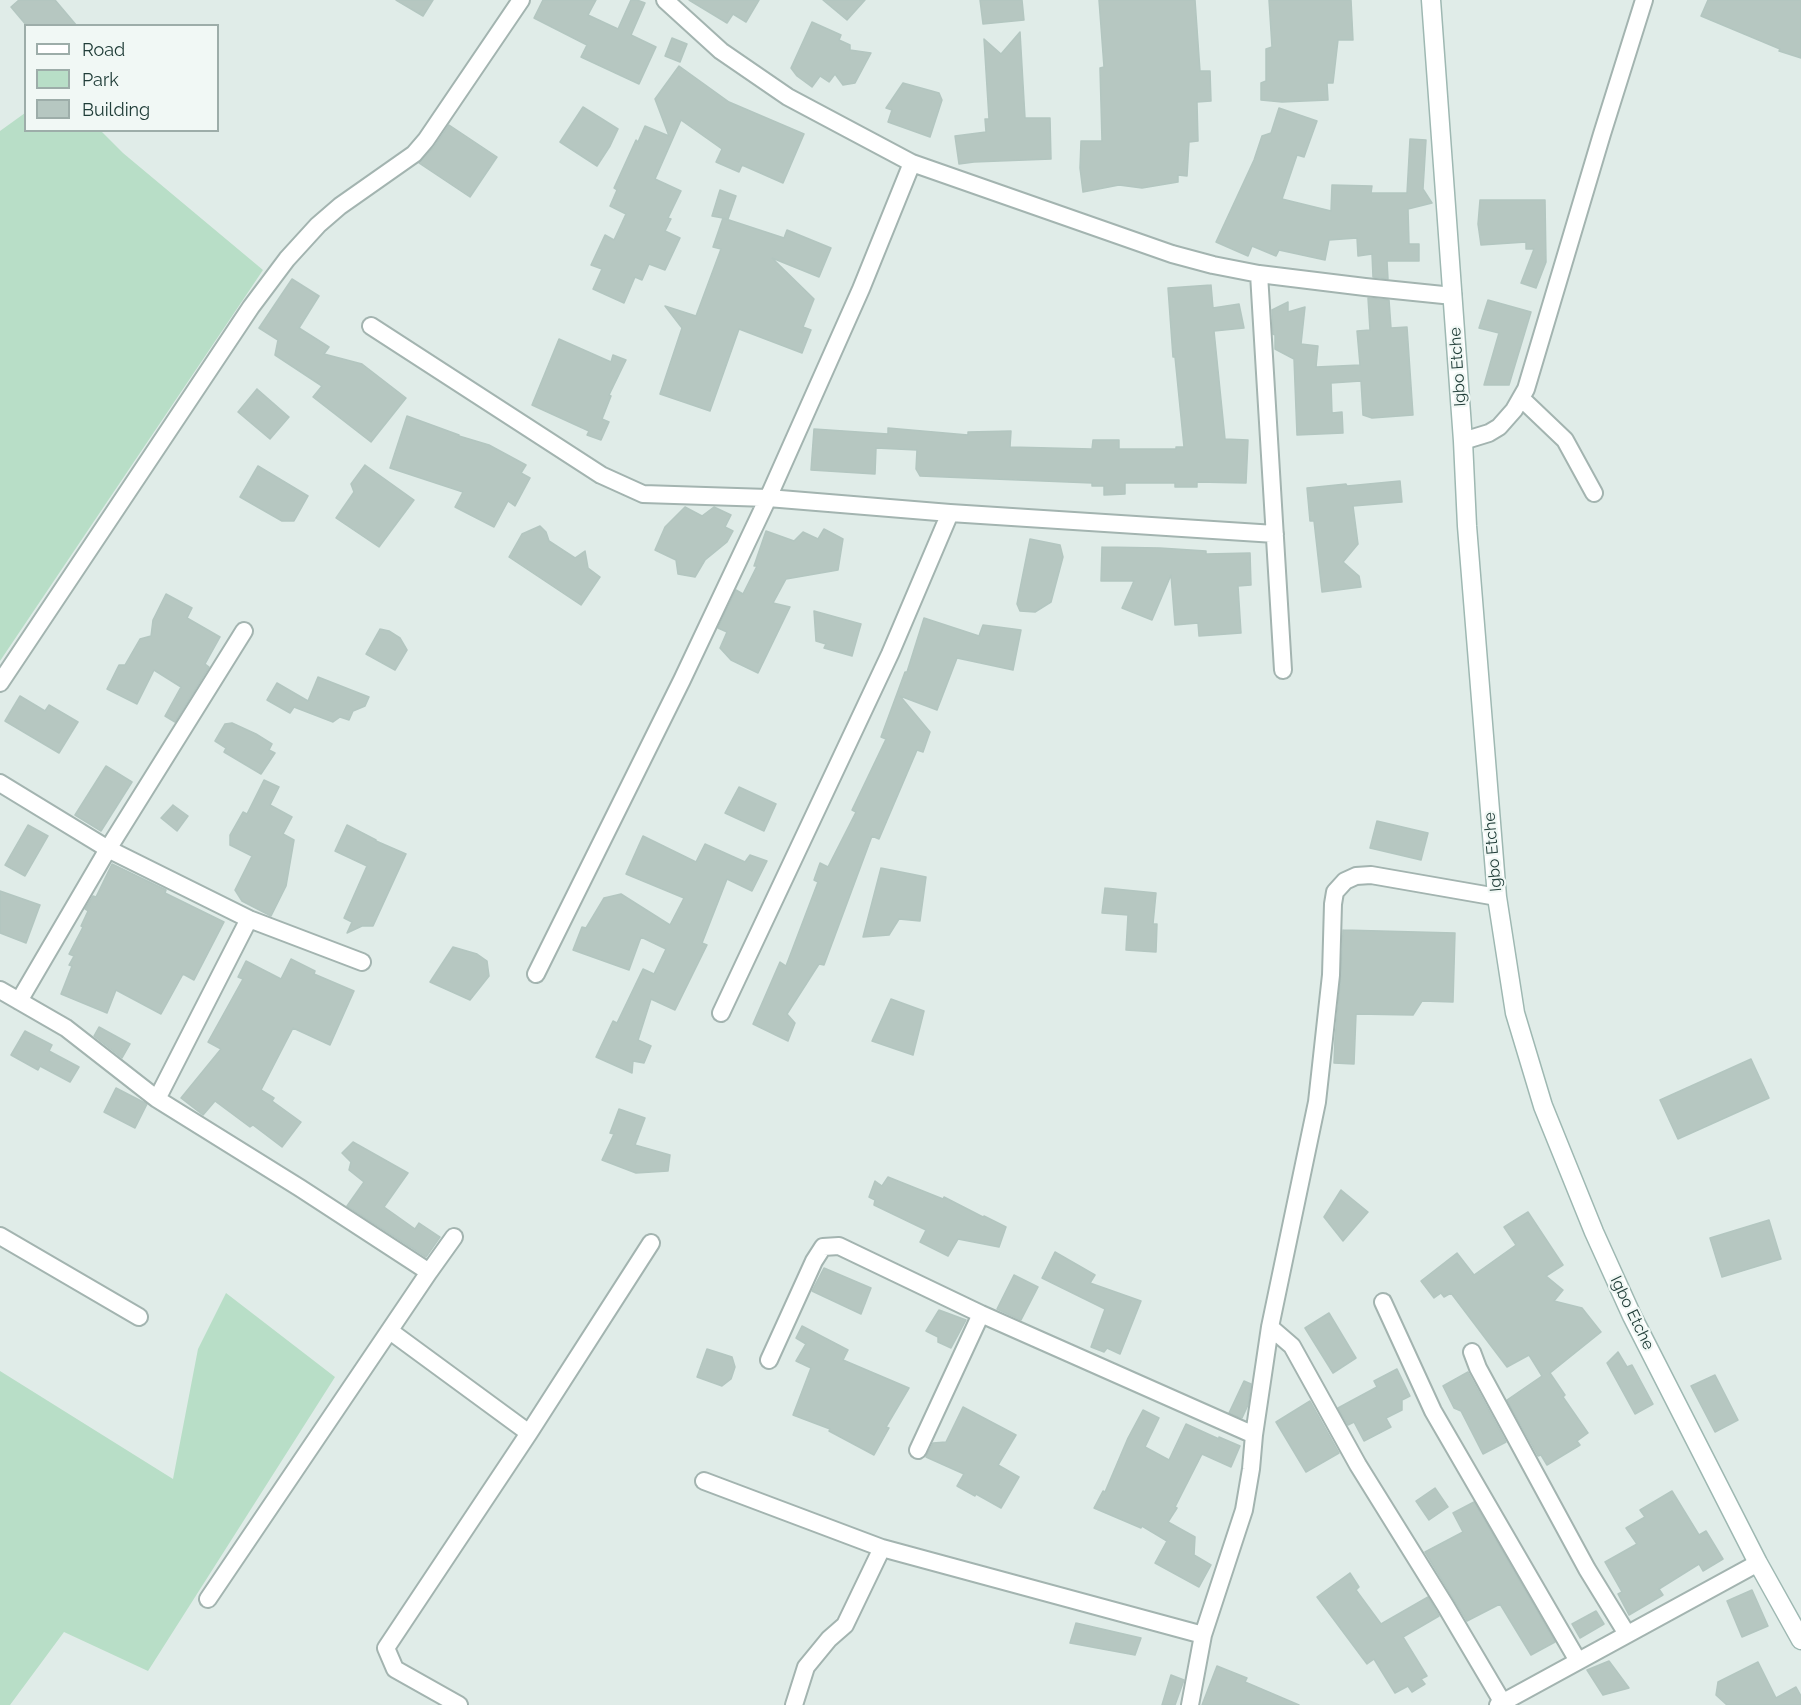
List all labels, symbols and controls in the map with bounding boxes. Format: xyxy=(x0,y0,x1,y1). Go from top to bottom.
legend xyxy=(24,24,219,132)
text: Road xyxy=(82,39,125,60)
text: Park xyxy=(82,69,119,90)
text: Building xyxy=(82,99,150,120)
street label: Igbo Etche xyxy=(1446,327,1470,407)
street label: Igbo Etche xyxy=(1480,812,1506,892)
street label: Igbo Etche xyxy=(1606,1273,1658,1353)

